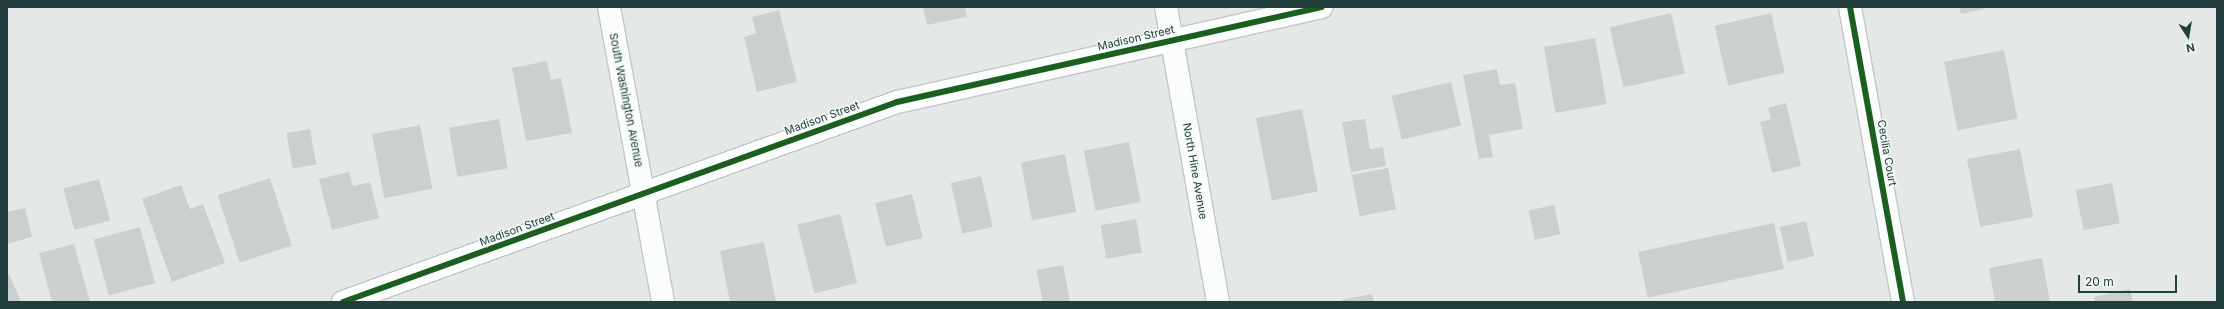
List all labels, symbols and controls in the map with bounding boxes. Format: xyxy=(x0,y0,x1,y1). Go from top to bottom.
north arrow xyxy=(2168,16,2208,56)
street label: Madison Street xyxy=(1096,23,1176,53)
street label: South Washington Avenue xyxy=(607,32,645,168)
text: N xyxy=(2185,40,2196,55)
street label: Madison Street xyxy=(783,98,861,138)
street label: Cecilia Court xyxy=(1875,119,1899,187)
street label: North Hine Avenue xyxy=(1180,122,1210,220)
street label: Madison Street xyxy=(478,209,556,249)
scale bar xyxy=(2080,267,2179,293)
text: 20 m xyxy=(2085,274,2114,289)

